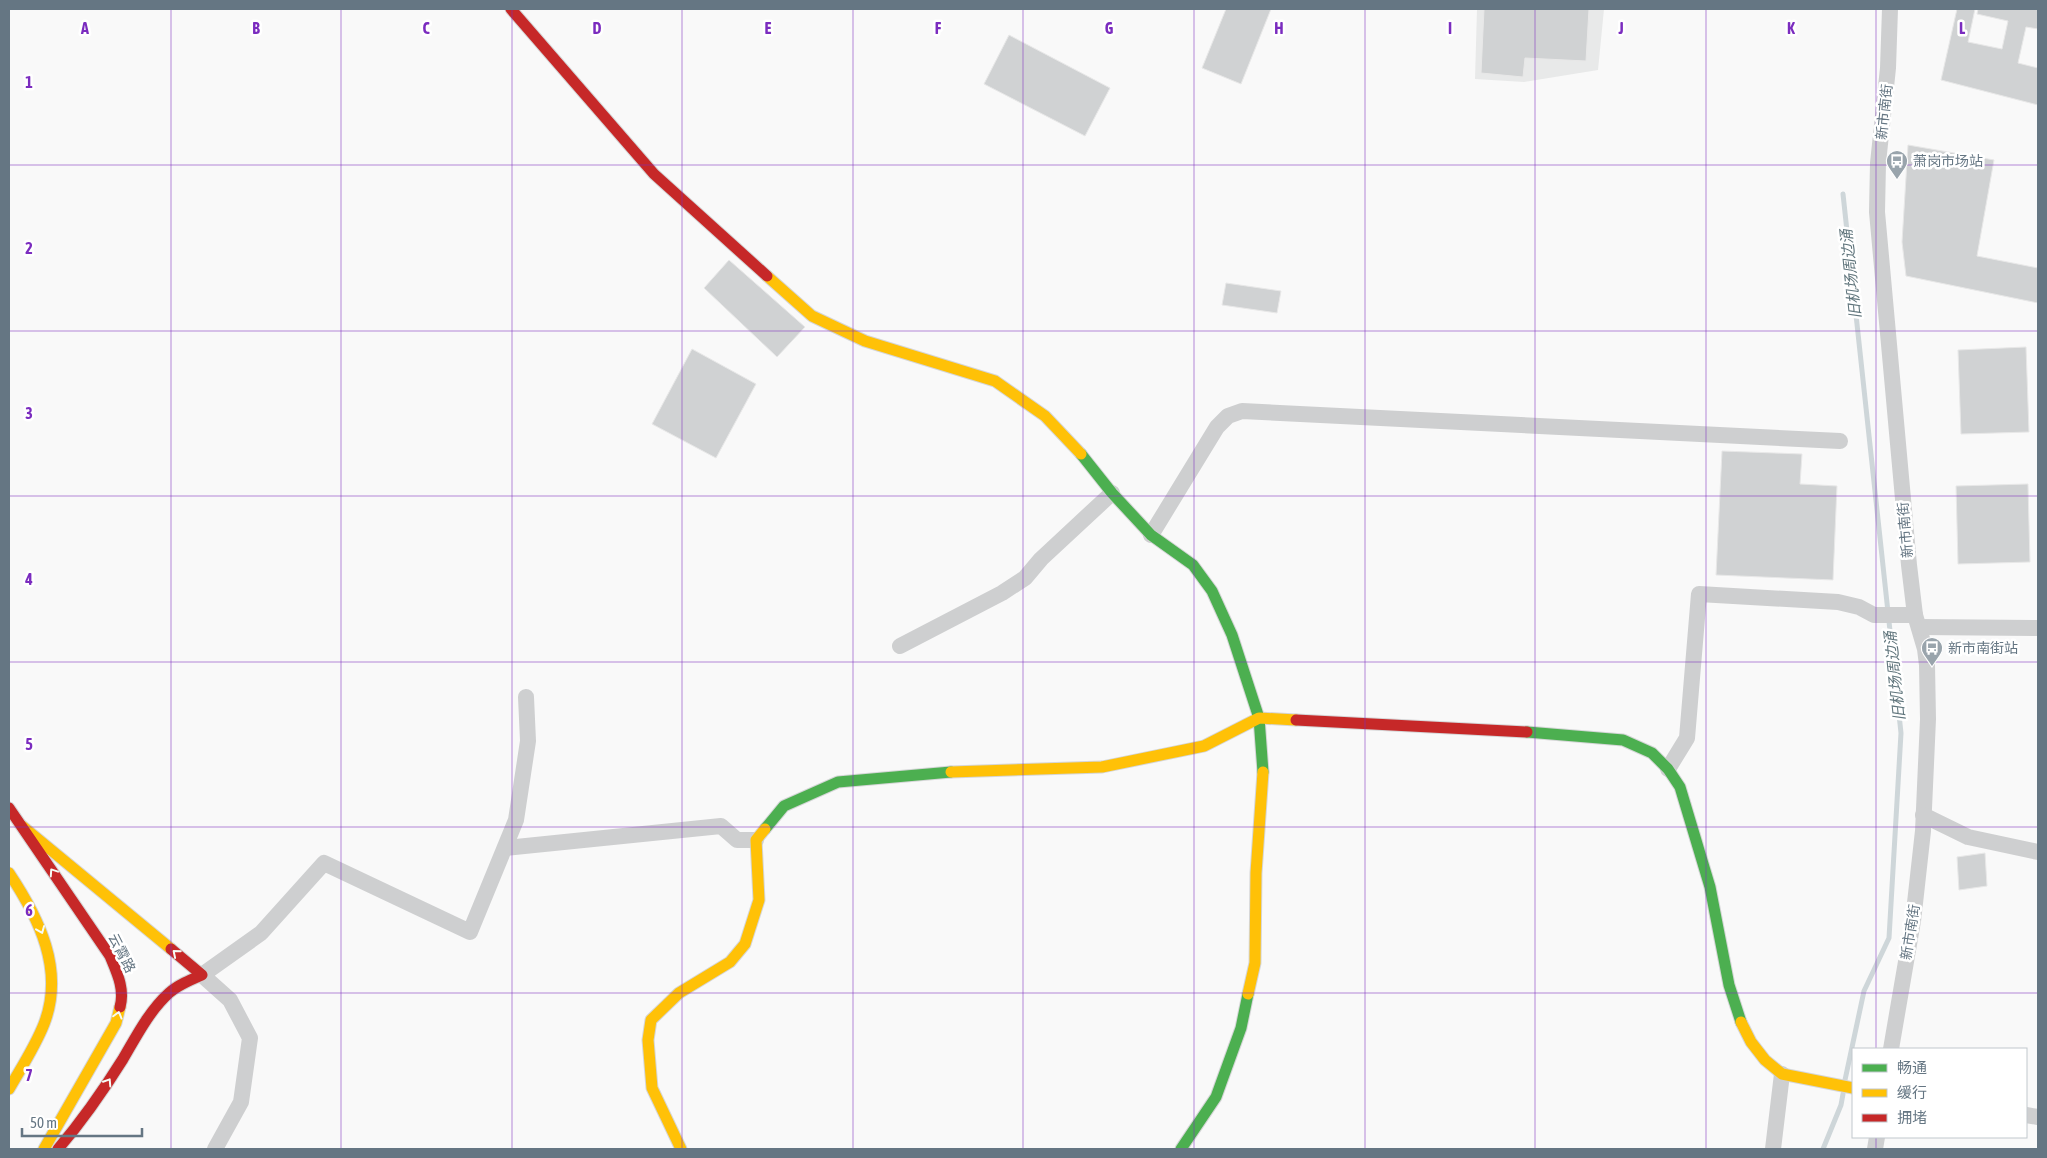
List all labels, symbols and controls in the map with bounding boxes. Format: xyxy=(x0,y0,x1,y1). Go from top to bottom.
text: A xyxy=(80,19,89,37)
text: B xyxy=(252,19,260,37)
text: C xyxy=(422,19,430,37)
text: D xyxy=(593,19,602,37)
text: E xyxy=(765,19,772,37)
text: F xyxy=(935,19,942,37)
text: G xyxy=(1105,19,1114,37)
text: H xyxy=(1274,19,1284,37)
text: I xyxy=(1448,19,1452,37)
text: J xyxy=(1617,19,1624,37)
text: K xyxy=(1787,19,1795,37)
text: L xyxy=(1959,19,1966,37)
text: 1 xyxy=(25,73,33,91)
street label: 新市南街 xyxy=(1873,83,1895,141)
bus stop icon: 萧岗市场站 xyxy=(1885,149,1909,180)
place label: 萧岗市场站 xyxy=(1913,153,1983,169)
water label: 旧机场周边涌 xyxy=(1837,226,1864,320)
text: 2 xyxy=(25,239,33,257)
text: 3 xyxy=(25,404,33,422)
street label: 新市南街 xyxy=(1895,501,1915,559)
text: 4 xyxy=(24,570,33,588)
water label: 旧机场周边涌 xyxy=(1881,628,1908,722)
bus stop icon: 新市南街站 xyxy=(1920,636,1944,667)
place label: 新市南街站 xyxy=(1948,640,2018,656)
text: 5 xyxy=(25,735,33,753)
one-way arrow xyxy=(50,868,59,878)
text: 6 xyxy=(25,901,33,919)
street label: 新市南街 xyxy=(1898,903,1922,961)
one-way arrow xyxy=(35,925,46,934)
street label: 云霄路 xyxy=(105,931,139,975)
one-way arrow xyxy=(172,950,181,959)
one-way arrow xyxy=(112,1010,123,1019)
legend xyxy=(1852,1048,2027,1138)
text: 畅通 xyxy=(1897,1059,1927,1076)
text: 7 xyxy=(25,1066,33,1084)
one-way arrow xyxy=(102,1078,111,1087)
text: 缓行 xyxy=(1897,1084,1927,1101)
scale bar xyxy=(22,1106,142,1138)
text: 拥堵 xyxy=(1897,1109,1927,1126)
text: 50 m xyxy=(30,1114,57,1131)

